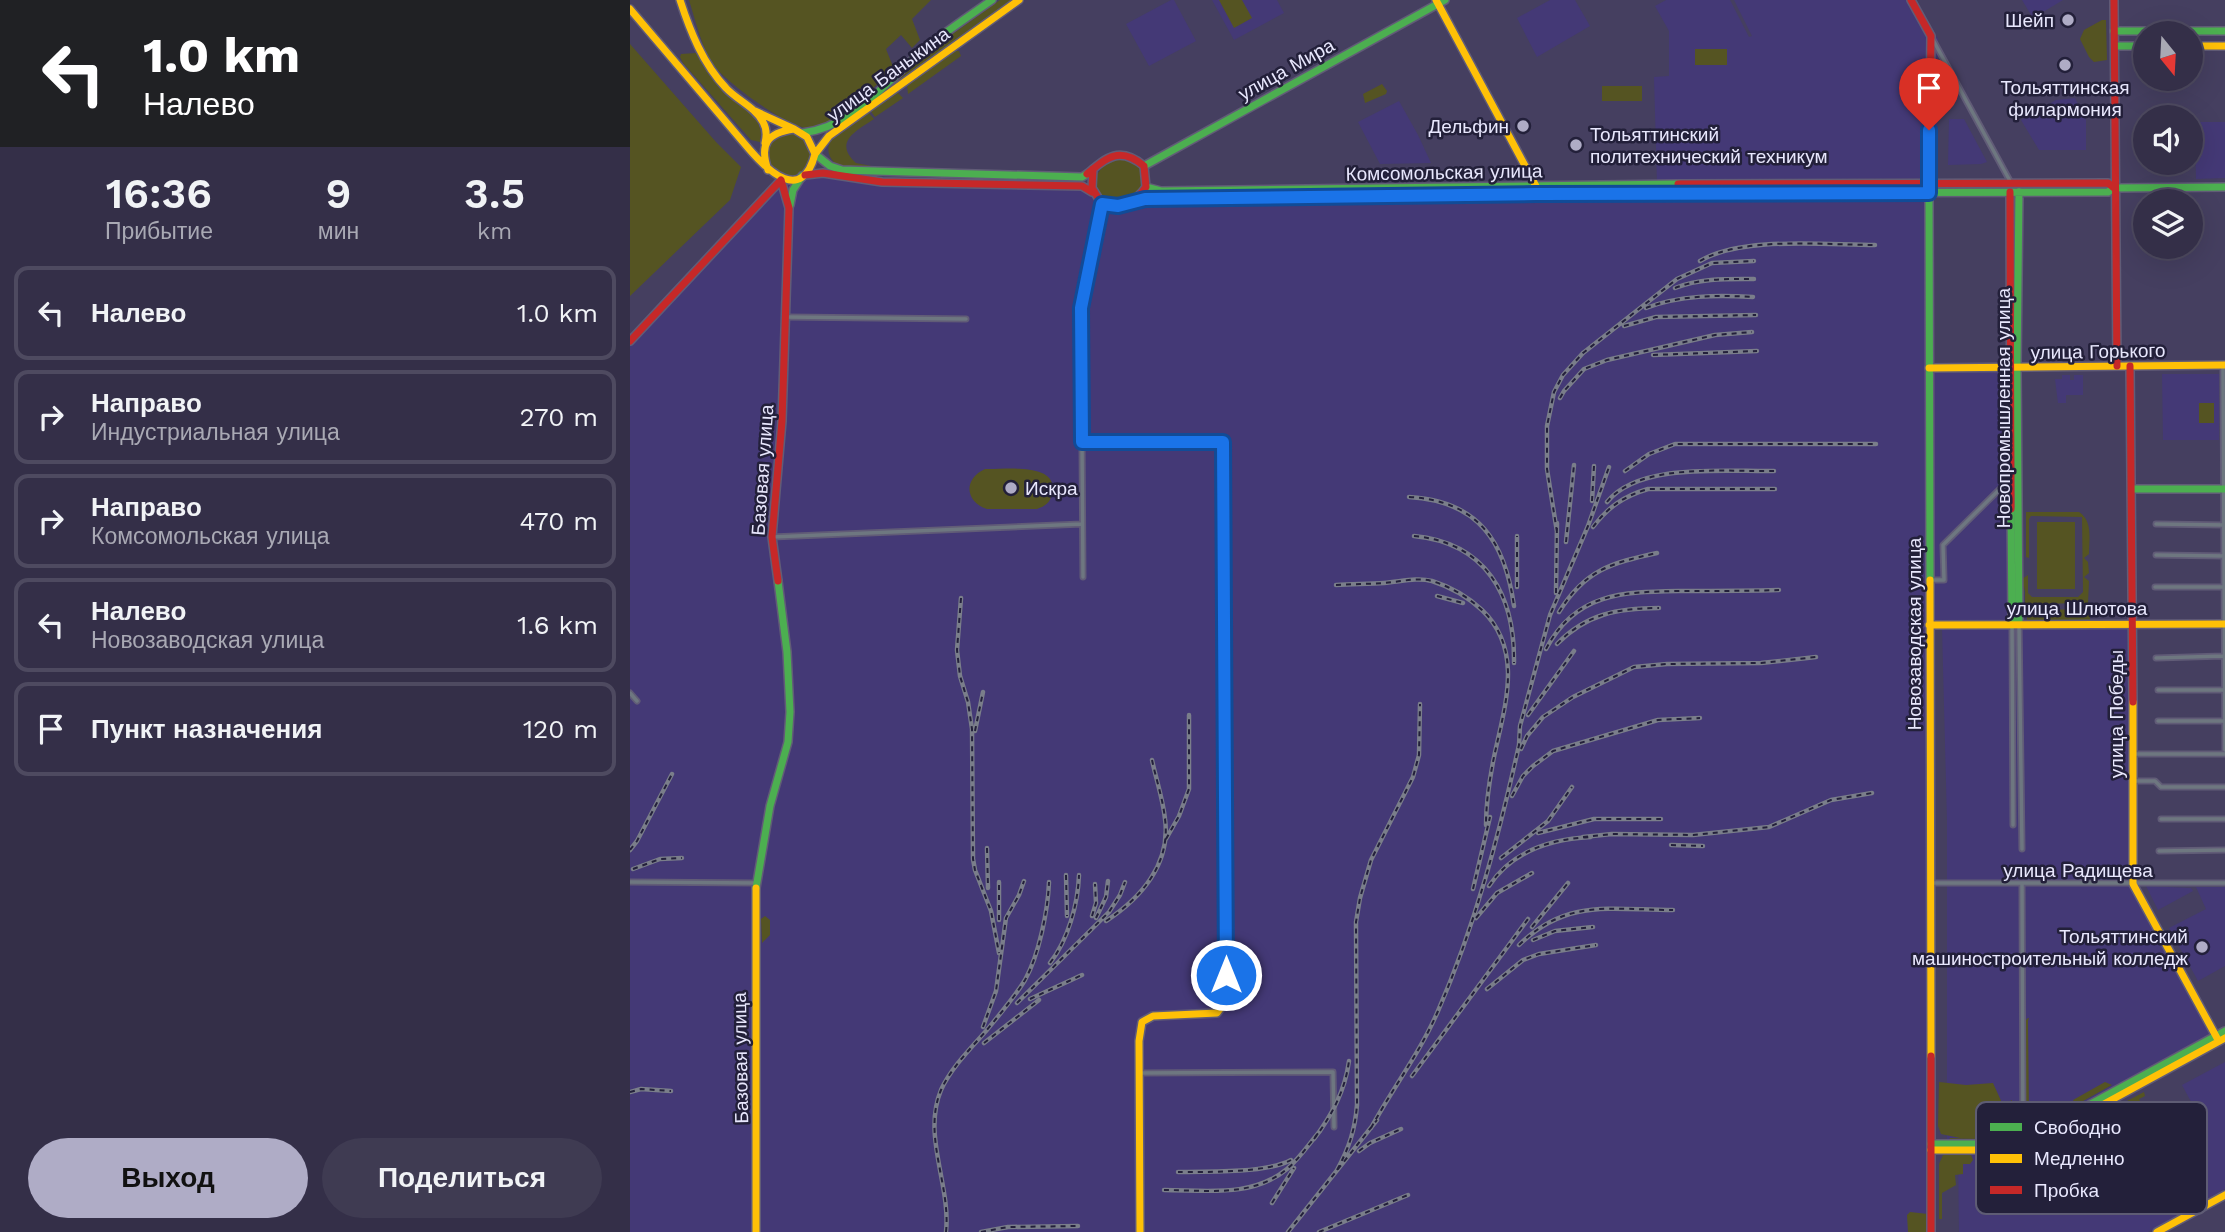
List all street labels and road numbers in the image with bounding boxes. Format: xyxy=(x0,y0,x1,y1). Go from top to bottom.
street label: улица Баныкина xyxy=(823,22,954,127)
street label: улица Мира xyxy=(1234,33,1339,105)
street label: Комсомольская улица xyxy=(1345,159,1543,186)
street label: Новопромышленная улица xyxy=(1992,287,2015,528)
street label: улица Горького xyxy=(2030,339,2166,364)
street label: Базовая улица xyxy=(746,403,779,536)
street label: Новозаводская улица xyxy=(1903,537,1926,730)
street label: улица Шлютова xyxy=(2007,597,2148,620)
street label: улица Победы xyxy=(2105,650,2128,778)
street label: улица Радищева xyxy=(2003,859,2153,882)
street label: Базовая улица xyxy=(728,992,753,1124)

